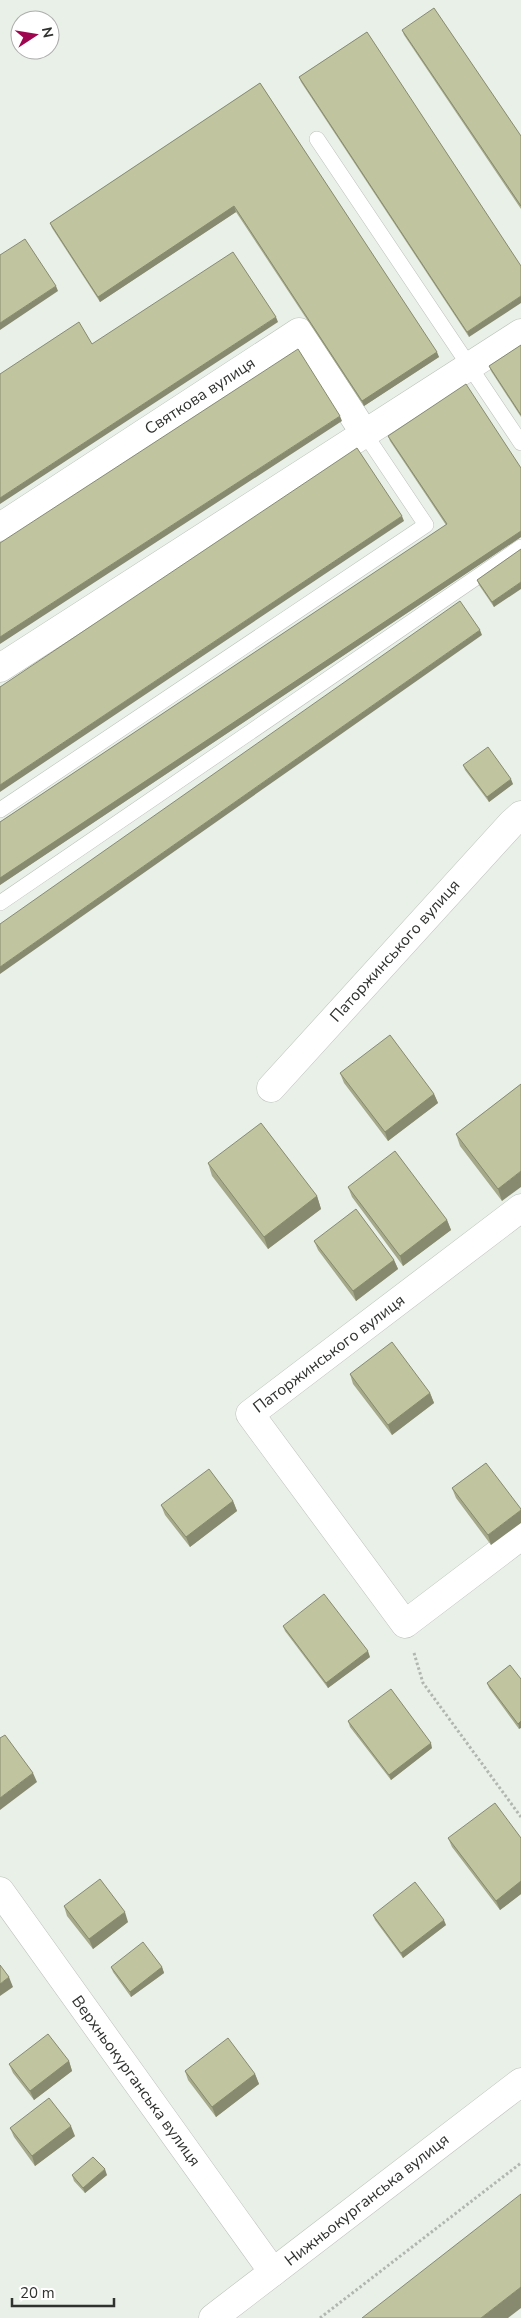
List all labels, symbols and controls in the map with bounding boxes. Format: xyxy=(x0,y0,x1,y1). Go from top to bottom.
north arrow xyxy=(10,10,60,60)
text: N xyxy=(37,25,58,40)
street label: Святкова вулиця xyxy=(141,352,259,440)
street label: Паторжинського вулиця xyxy=(325,875,465,1027)
street label: Паторжинського вулиця xyxy=(249,1290,409,1418)
street label: Верхньокурганська вулиця xyxy=(66,1991,206,2171)
street label: Нижньокурганська вулиця xyxy=(280,2129,454,2271)
scale bar xyxy=(12,2276,115,2308)
text: 20 m xyxy=(20,2283,55,2303)

